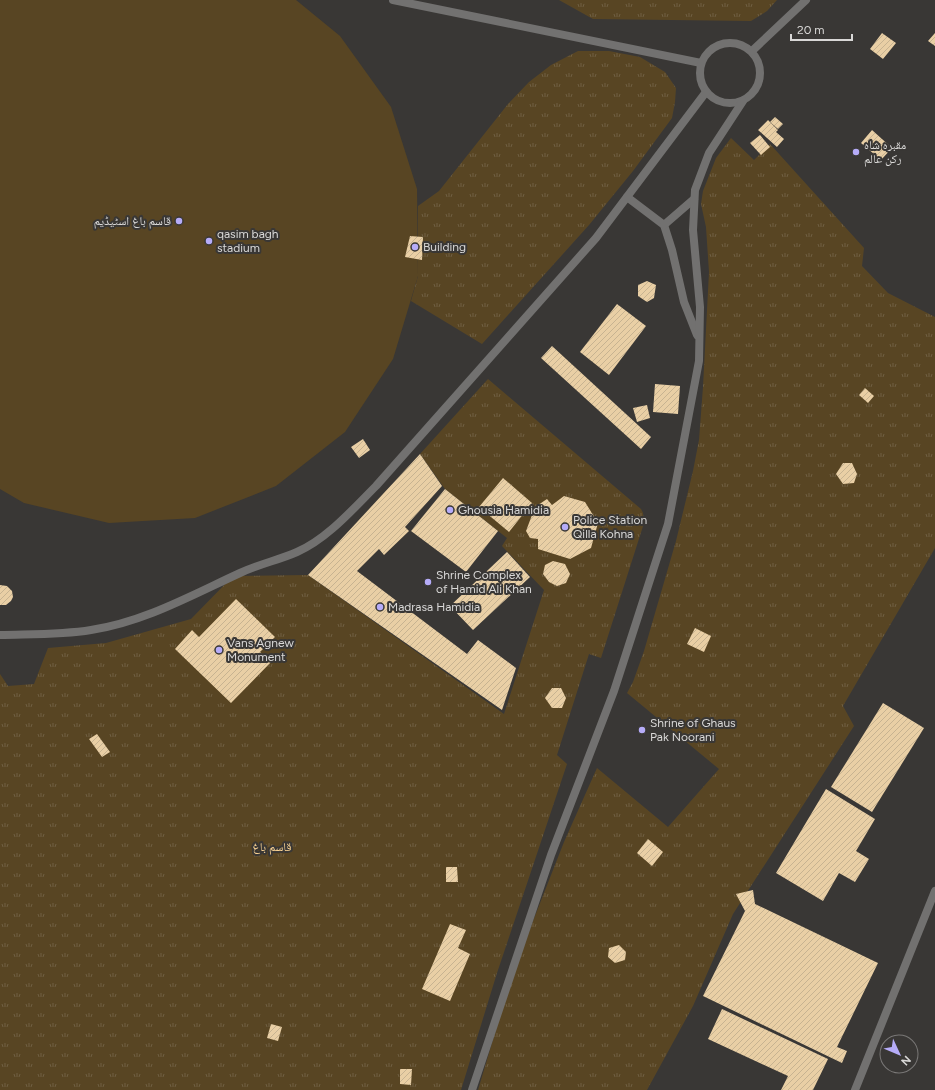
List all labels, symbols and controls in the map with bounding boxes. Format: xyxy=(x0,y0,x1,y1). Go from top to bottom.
scale bar xyxy=(791,16,852,42)
text: 20 m xyxy=(797,23,825,37)
place label: مقبرہ شاہ رکن عالم xyxy=(864,138,906,167)
marker: مقبرہ شاہ رکن عالم xyxy=(851,147,861,157)
place label: قاسم باغ اسٹیڈیم xyxy=(94,214,171,229)
marker: قاسم باغ اسٹیڈیم xyxy=(174,216,184,226)
place label: qasim bagh stadium xyxy=(217,227,279,255)
marker: qasim bagh stadium xyxy=(204,236,214,246)
place label: Building xyxy=(423,240,466,254)
marker: Building xyxy=(410,242,420,252)
place label: Ghousia Hamidia xyxy=(458,503,549,517)
marker: Ghousia Hamidia xyxy=(445,505,455,515)
place label: Police Station Qilla Kohna xyxy=(573,513,647,541)
marker: Police Station Qilla Kohna xyxy=(560,522,570,532)
place label: Shrine Complex of Hamid Ali Khan xyxy=(436,568,532,596)
marker: Shrine Complex of Hamid Ali Khan xyxy=(423,577,433,587)
place label: Madrasa Hamidia xyxy=(388,600,480,614)
marker: Madrasa Hamidia xyxy=(375,602,385,612)
place label: Vans Agnew Monument xyxy=(227,636,294,664)
marker: Vans Agnew Monument xyxy=(214,645,224,655)
place label: Shrine of Ghaus Pak Noorani xyxy=(650,716,736,744)
marker: Shrine of Ghaus Pak Noorani xyxy=(637,725,647,735)
park label: قاسم باغ xyxy=(253,840,291,855)
north arrow xyxy=(879,1034,919,1074)
text: N xyxy=(898,1053,913,1068)

